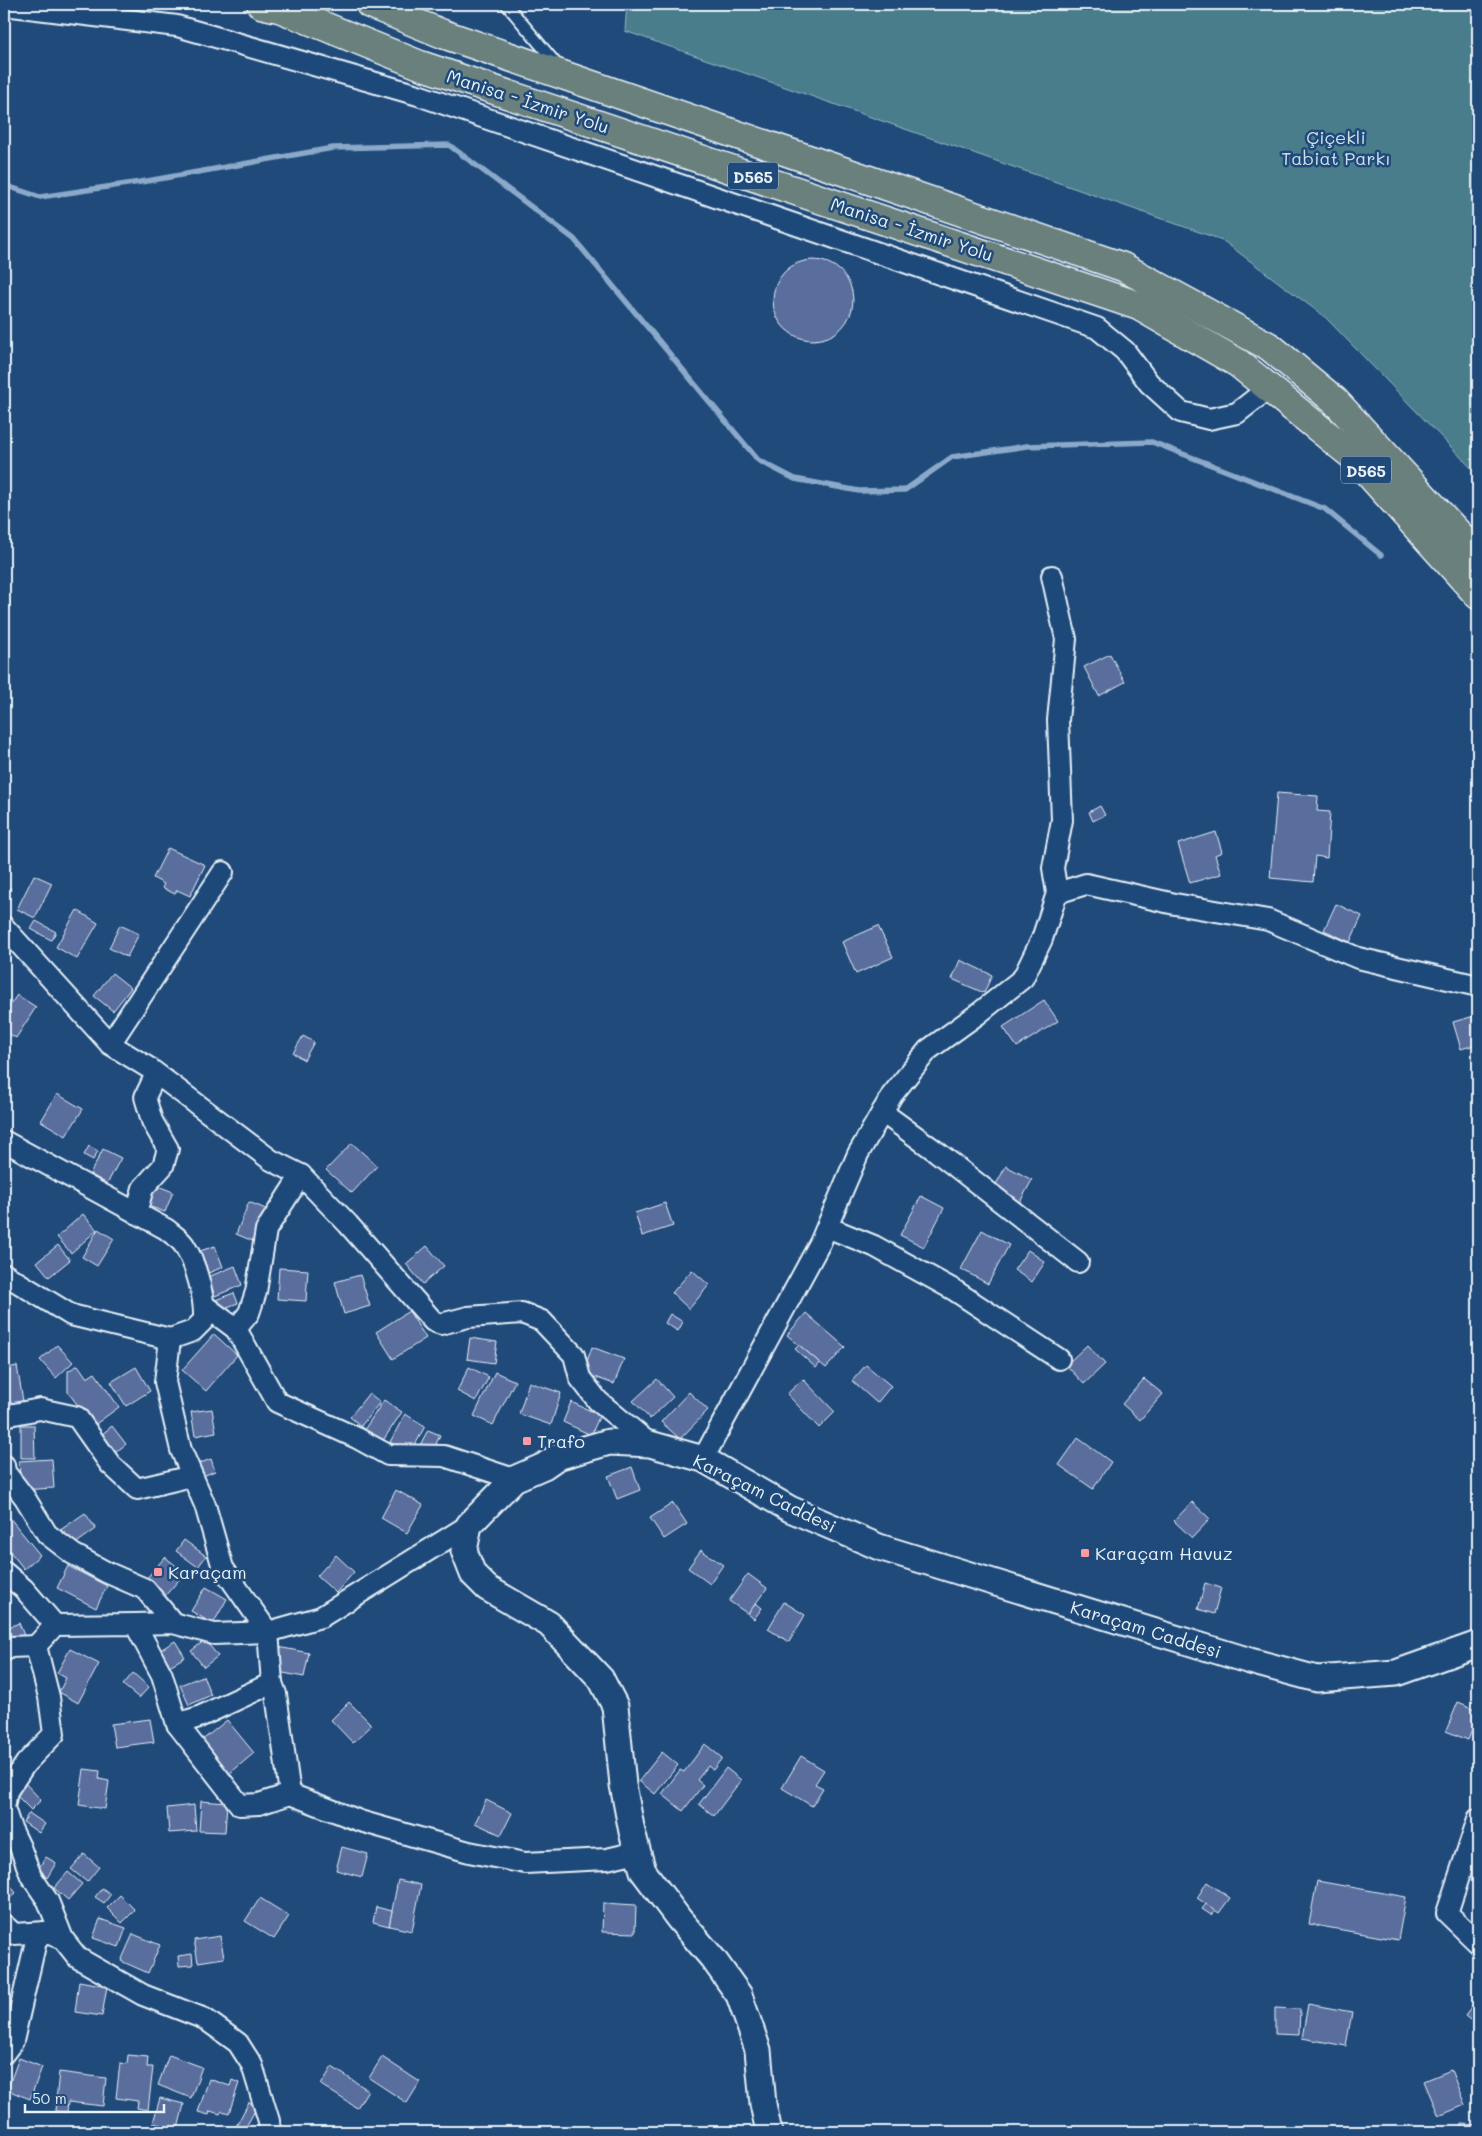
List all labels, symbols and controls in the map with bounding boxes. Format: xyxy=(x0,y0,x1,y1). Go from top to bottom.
street label: Manisa - İzmir Yolu xyxy=(444,63,612,139)
park label: Çiçekli Tabiat Parkı xyxy=(1281,125,1391,170)
road number: D565 xyxy=(728,162,778,190)
street label: Manisa - İzmir Yolu xyxy=(828,191,996,267)
road number: D565 xyxy=(1341,456,1391,484)
place label: Trafo xyxy=(537,1429,585,1453)
marker: Trafo xyxy=(521,1435,533,1447)
street label: Karaçam Caddesi xyxy=(689,1448,841,1538)
place label: Karaçam Havuz xyxy=(1095,1541,1233,1565)
marker: Karaçam Havuz xyxy=(1079,1547,1091,1559)
place label: Karaçam xyxy=(168,1560,247,1584)
marker: Karaçam xyxy=(152,1566,164,1578)
street label: Karaçam Caddesi xyxy=(1068,1595,1224,1663)
scale bar xyxy=(25,2081,164,2113)
text: 50 m xyxy=(32,2088,67,2108)

